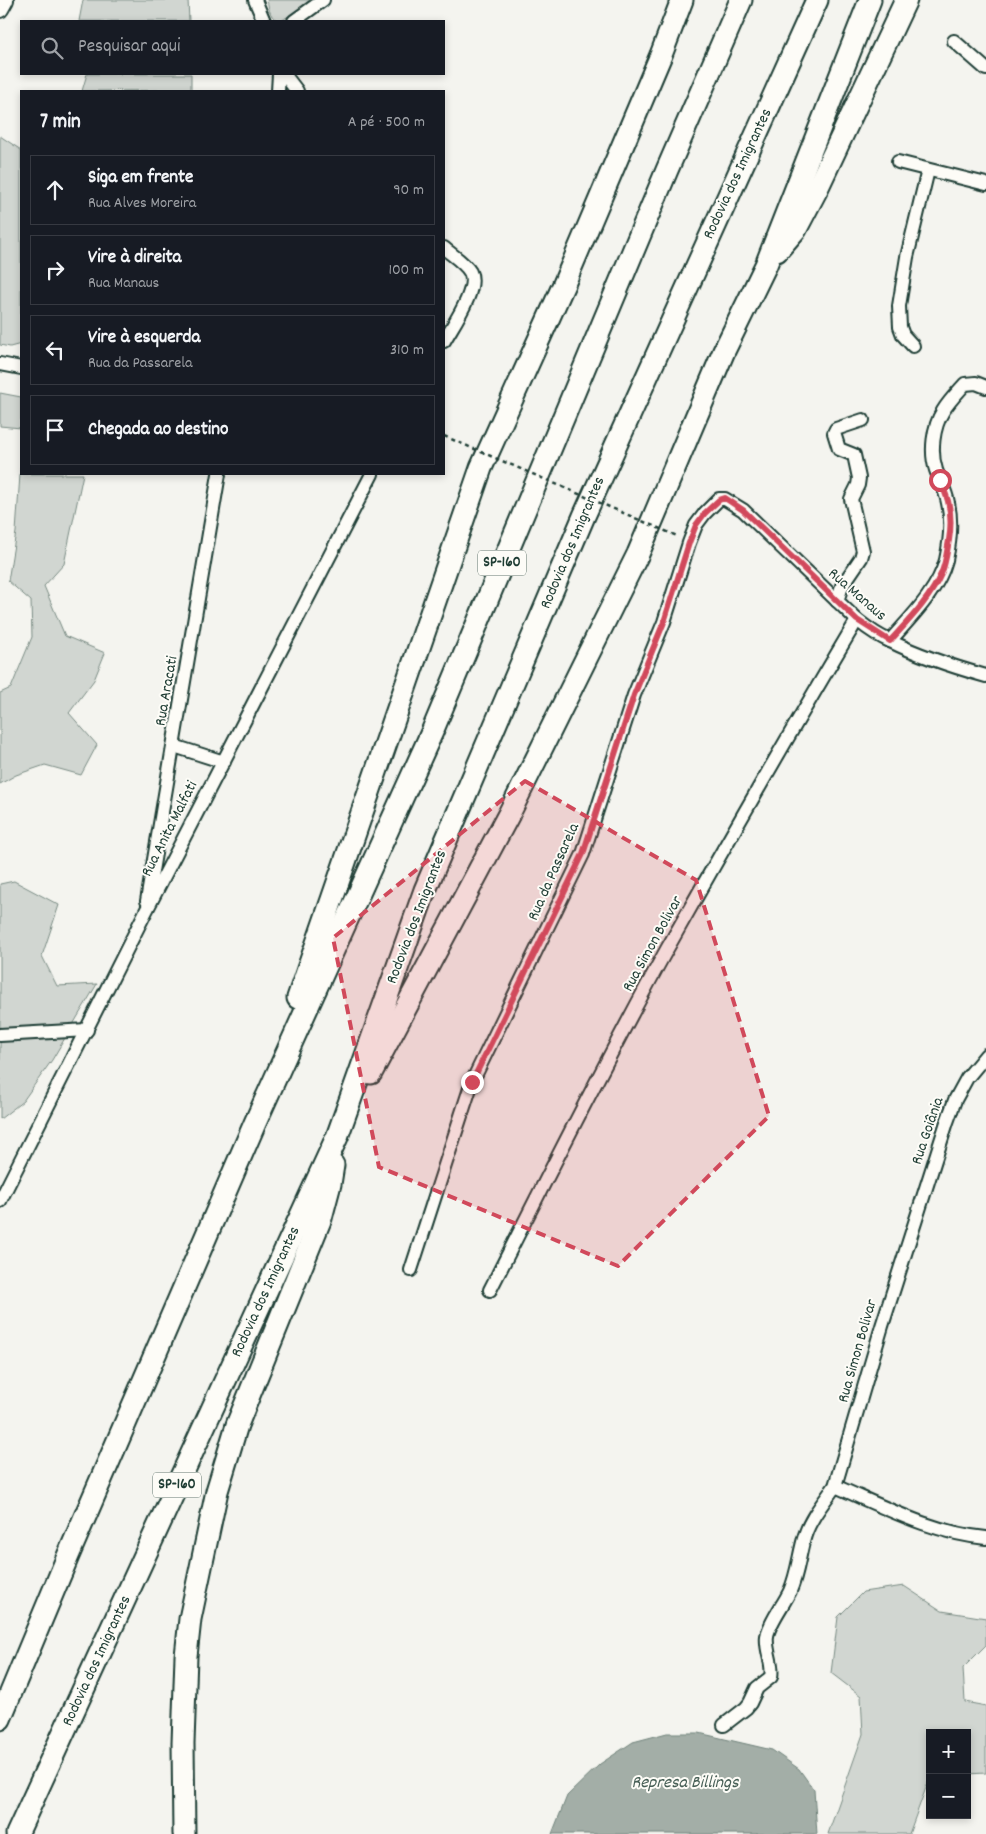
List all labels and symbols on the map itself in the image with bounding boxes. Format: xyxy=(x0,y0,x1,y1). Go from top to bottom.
street label: Rodovia dos Imigrantes xyxy=(698,105,778,243)
route start xyxy=(929,469,952,492)
street label: Rodovia dos Imigrantes xyxy=(535,473,611,613)
road number: SP-160 xyxy=(478,550,526,576)
street label: Rua Manaus xyxy=(823,563,892,627)
street label: Rua Aracati xyxy=(150,654,184,728)
street label: Rua Anita Malfati xyxy=(136,777,204,881)
street label: Rua da Passarela xyxy=(522,819,586,924)
street label: Rodovia dos Imigrantes xyxy=(381,846,453,987)
street label: Rua Simon Bolivar xyxy=(617,892,689,996)
route end xyxy=(461,1071,484,1094)
street label: Rua Goiânia xyxy=(906,1094,950,1168)
street label: Rodovia dos Imigrantes xyxy=(226,1223,306,1361)
street label: Rua Simon Bolivar xyxy=(832,1297,884,1405)
road number: SP-160 xyxy=(153,1472,201,1498)
street label: Rodovia dos Imigrantes xyxy=(57,1592,137,1730)
water label: Represa Billings xyxy=(631,1771,739,1796)

